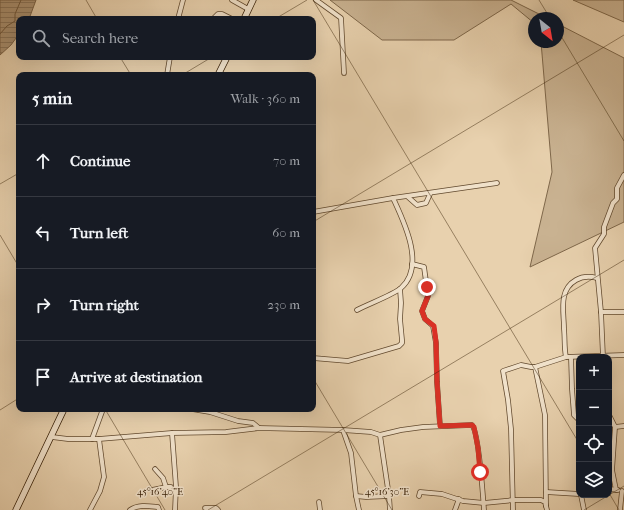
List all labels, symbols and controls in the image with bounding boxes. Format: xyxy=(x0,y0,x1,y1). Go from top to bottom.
north arrow xyxy=(528,12,564,48)
search box xyxy=(16,16,316,60)
icon: search xyxy=(30,27,52,49)
text: Search here xyxy=(62,29,138,47)
text: 5 min xyxy=(32,88,72,108)
text: Walk · 360 m xyxy=(230,91,300,106)
icon: ahead xyxy=(32,150,54,172)
text: Continue xyxy=(70,152,130,170)
text: 70 m xyxy=(273,153,300,168)
icon: left xyxy=(32,222,54,244)
text: Turn left xyxy=(70,224,128,242)
text: 60 m xyxy=(272,225,300,240)
route end xyxy=(418,278,436,296)
icon: right xyxy=(32,294,54,316)
text: Turn right xyxy=(70,296,139,314)
text: 230 m xyxy=(267,297,300,312)
map controls xyxy=(576,354,612,498)
button: + xyxy=(576,354,612,390)
icon: arrive xyxy=(32,366,54,388)
text: Arrive at destination xyxy=(70,368,202,386)
button: − xyxy=(576,390,612,426)
button: locate xyxy=(576,426,612,462)
button: layers xyxy=(576,462,612,498)
route start xyxy=(471,463,489,481)
text: 45°16'40"E xyxy=(137,486,183,498)
text: 45°16'30"E xyxy=(365,486,409,498)

